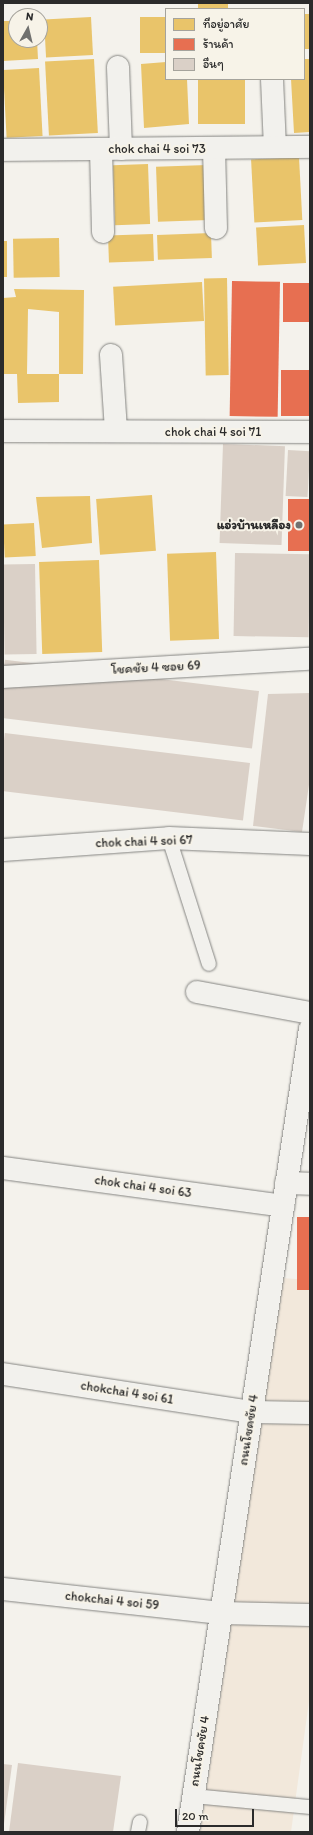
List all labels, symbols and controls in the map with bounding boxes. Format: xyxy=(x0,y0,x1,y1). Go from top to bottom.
north arrow xyxy=(8,8,48,48)
legend xyxy=(165,8,305,80)
text: N xyxy=(25,10,34,24)
text: ที่อยู่อาศัย xyxy=(203,17,249,31)
text: ร้านค้า xyxy=(203,37,234,51)
text: อื่นๆ xyxy=(203,57,224,71)
street label: chok chai 4 soi 73 xyxy=(108,141,206,157)
street label: chok chai 4 soi 71 xyxy=(165,424,261,440)
place label: แอ่วบ้านเหลือง xyxy=(217,517,291,533)
marker: แอ่วบ้านเหลือง xyxy=(294,520,304,530)
street label: โชคชัย 4 ซอย 69 xyxy=(111,658,201,678)
street label: chok chai 4 soi 67 xyxy=(95,833,193,851)
street label: chok chai 4 soi 63 xyxy=(93,1172,193,1202)
street label: chokchai 4 soi 61 xyxy=(79,1378,175,1408)
street label: ถนนโชคชัย 4 xyxy=(236,1393,262,1467)
street label: chokchai 4 soi 59 xyxy=(64,1588,160,1614)
street label: ถนนโชคชัย 4 xyxy=(187,1714,213,1788)
scale bar xyxy=(177,1801,256,1827)
text: 20 m xyxy=(182,1809,209,1823)

